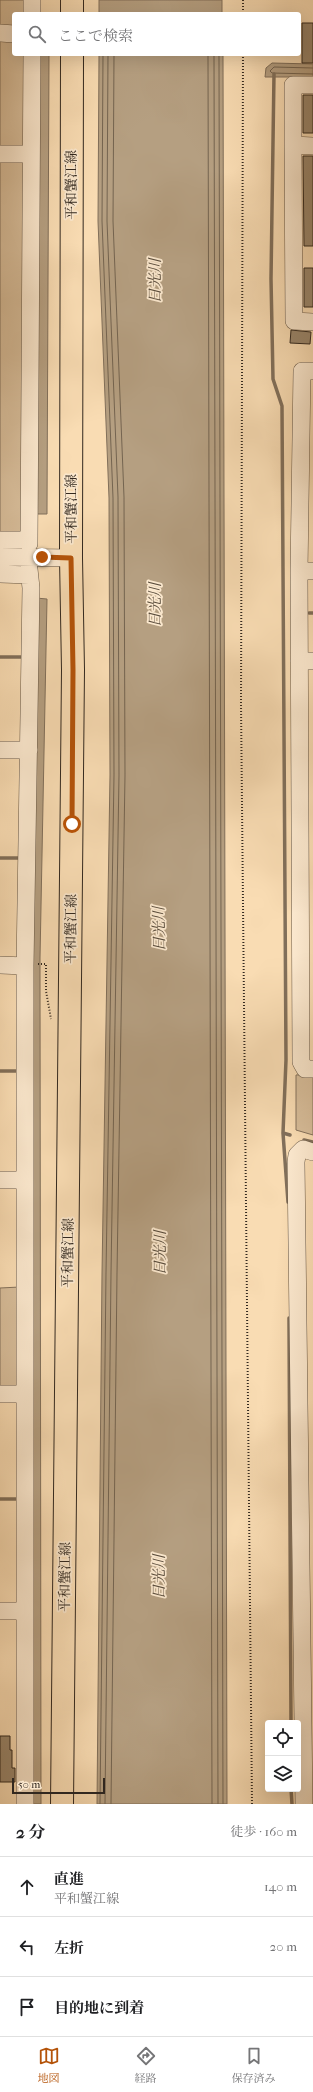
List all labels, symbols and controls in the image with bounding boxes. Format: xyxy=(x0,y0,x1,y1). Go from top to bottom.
search box xyxy=(12,12,301,56)
icon: search xyxy=(26,23,48,45)
text: ここで検索 xyxy=(58,27,133,45)
street label: 平和蟹江線 xyxy=(63,150,80,220)
water label: 日光川 xyxy=(146,257,164,304)
street label: 平和蟹江線 xyxy=(63,474,80,544)
route end xyxy=(33,548,51,566)
water label: 日光川 xyxy=(146,581,164,628)
route start xyxy=(63,815,81,833)
street label: 平和蟹江線 xyxy=(62,894,80,964)
water label: 日光川 xyxy=(150,904,168,952)
street label: 平和蟹江線 xyxy=(59,1218,77,1288)
water label: 日光川 xyxy=(151,1229,169,1276)
street label: 平和蟹江線 xyxy=(56,1542,74,1612)
water label: 日光川 xyxy=(150,1553,168,1600)
map controls xyxy=(265,1720,301,1792)
button: locate xyxy=(265,1720,301,1756)
button: layers xyxy=(265,1756,301,1792)
scale bar xyxy=(12,1776,105,1795)
text: 50 m xyxy=(18,1778,40,1791)
text: 2 分 xyxy=(16,1822,45,1842)
text: 徒歩 · 160 m xyxy=(230,1824,297,1839)
text: 直進 xyxy=(54,1870,84,1888)
icon: ahead xyxy=(16,1876,38,1898)
text: 140 m xyxy=(264,1879,297,1894)
text: 平和蟹江線 xyxy=(54,1891,119,1906)
icon: left xyxy=(16,1936,38,1958)
text: 左折 xyxy=(54,1939,84,1957)
text: 20 m xyxy=(270,1939,297,1954)
icon: arrive xyxy=(16,1996,38,2018)
text: 目的地に到着 xyxy=(54,1999,144,2017)
tab: 地図 xyxy=(38,2045,60,2085)
tab: 経路 xyxy=(135,2045,157,2085)
tab: 保存済み xyxy=(232,2045,276,2085)

